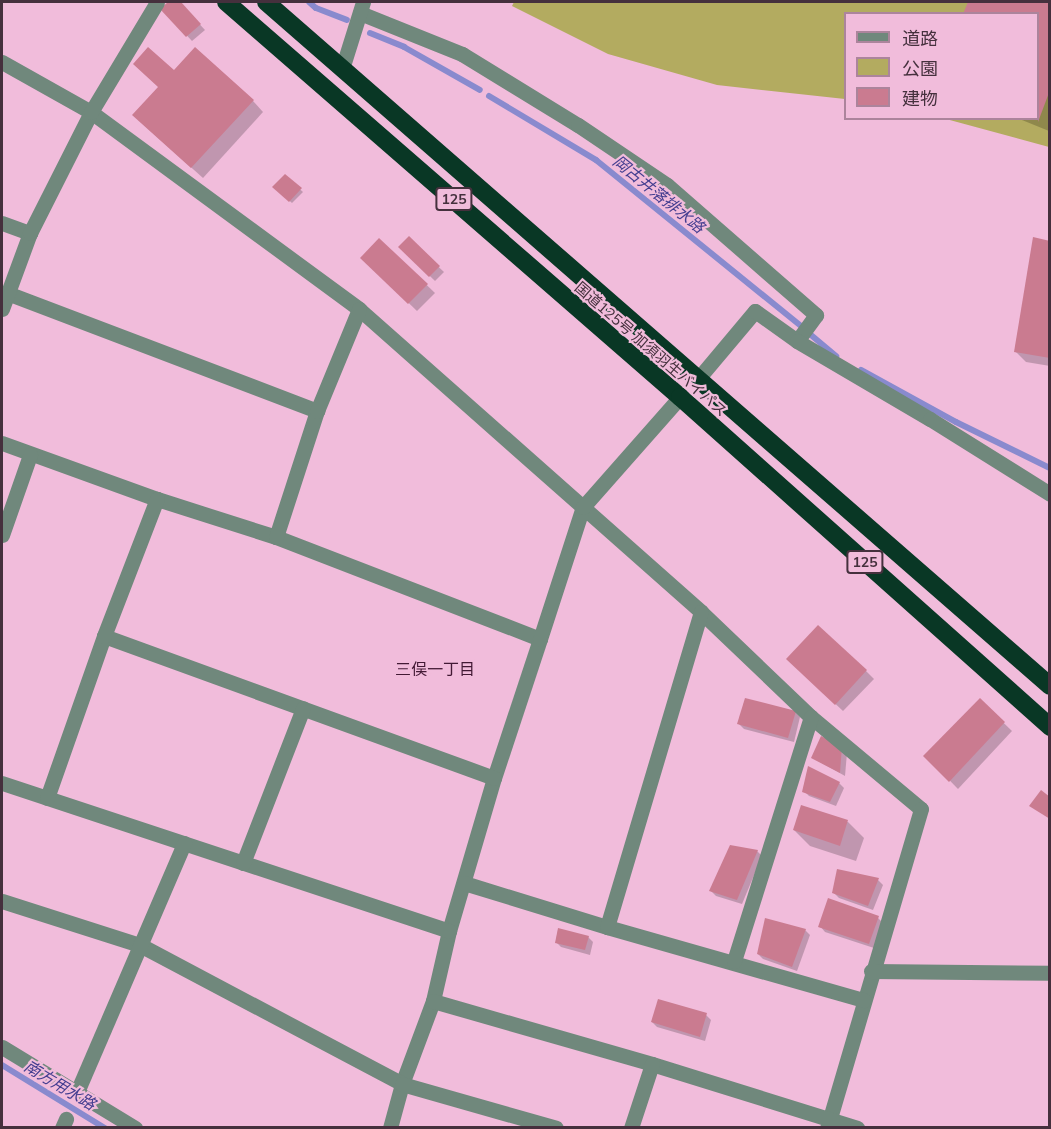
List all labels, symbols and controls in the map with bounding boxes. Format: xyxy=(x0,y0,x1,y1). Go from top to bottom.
legend xyxy=(844,12,1039,120)
text: 道路 xyxy=(902,27,938,50)
text: 公園 xyxy=(902,57,938,80)
text: 建物 xyxy=(902,87,938,110)
water label: 岡古井落排水路 xyxy=(609,151,709,237)
road number: 125 xyxy=(434,188,474,210)
street label: 国道125号 加須羽生バイパス xyxy=(571,278,731,420)
road number: 125 xyxy=(846,551,884,573)
district label: 三俣一丁目 xyxy=(395,659,475,679)
water label: 南方用水路 xyxy=(21,1056,99,1114)

